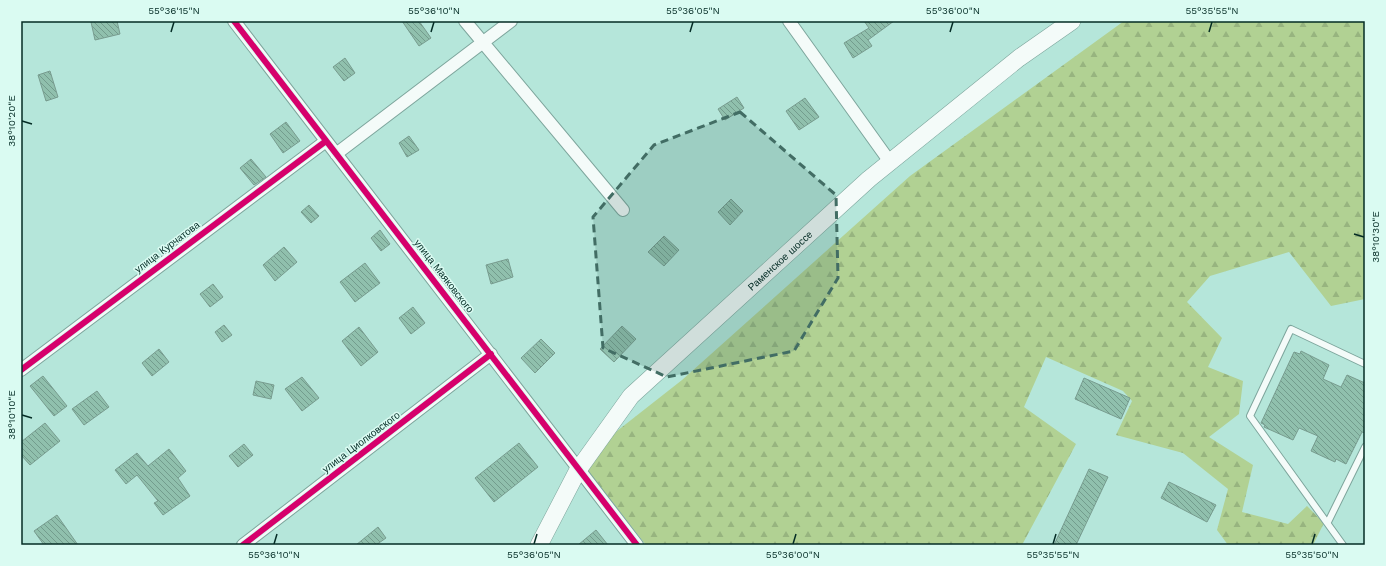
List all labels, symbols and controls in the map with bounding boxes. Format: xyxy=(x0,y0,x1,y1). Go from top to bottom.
text: 55°36'15"N xyxy=(148,5,200,16)
text: 55°36'10"N xyxy=(408,5,460,16)
text: 55°36'05"N xyxy=(666,5,720,16)
text: 55°36'00"N xyxy=(926,5,980,16)
text: 55°35'55"N xyxy=(1185,5,1239,16)
text: 38°10'20"E xyxy=(6,95,17,147)
text: 38°10'30"E xyxy=(1370,211,1381,263)
street label: улица Курчатова xyxy=(132,219,202,275)
street label: Раменское шоссе xyxy=(745,228,815,292)
street label: улица Маяковского xyxy=(412,237,476,315)
text: 38°10'10"E xyxy=(6,390,17,440)
street label: улица Циолковского xyxy=(320,409,402,475)
text: 55°36'10"N xyxy=(248,549,300,560)
text: 55°36'05"N xyxy=(507,549,561,560)
text: 55°36'00"N xyxy=(766,549,820,560)
text: 55°35'55"N xyxy=(1026,549,1080,560)
text: 55°35'50"N xyxy=(1285,549,1339,560)

